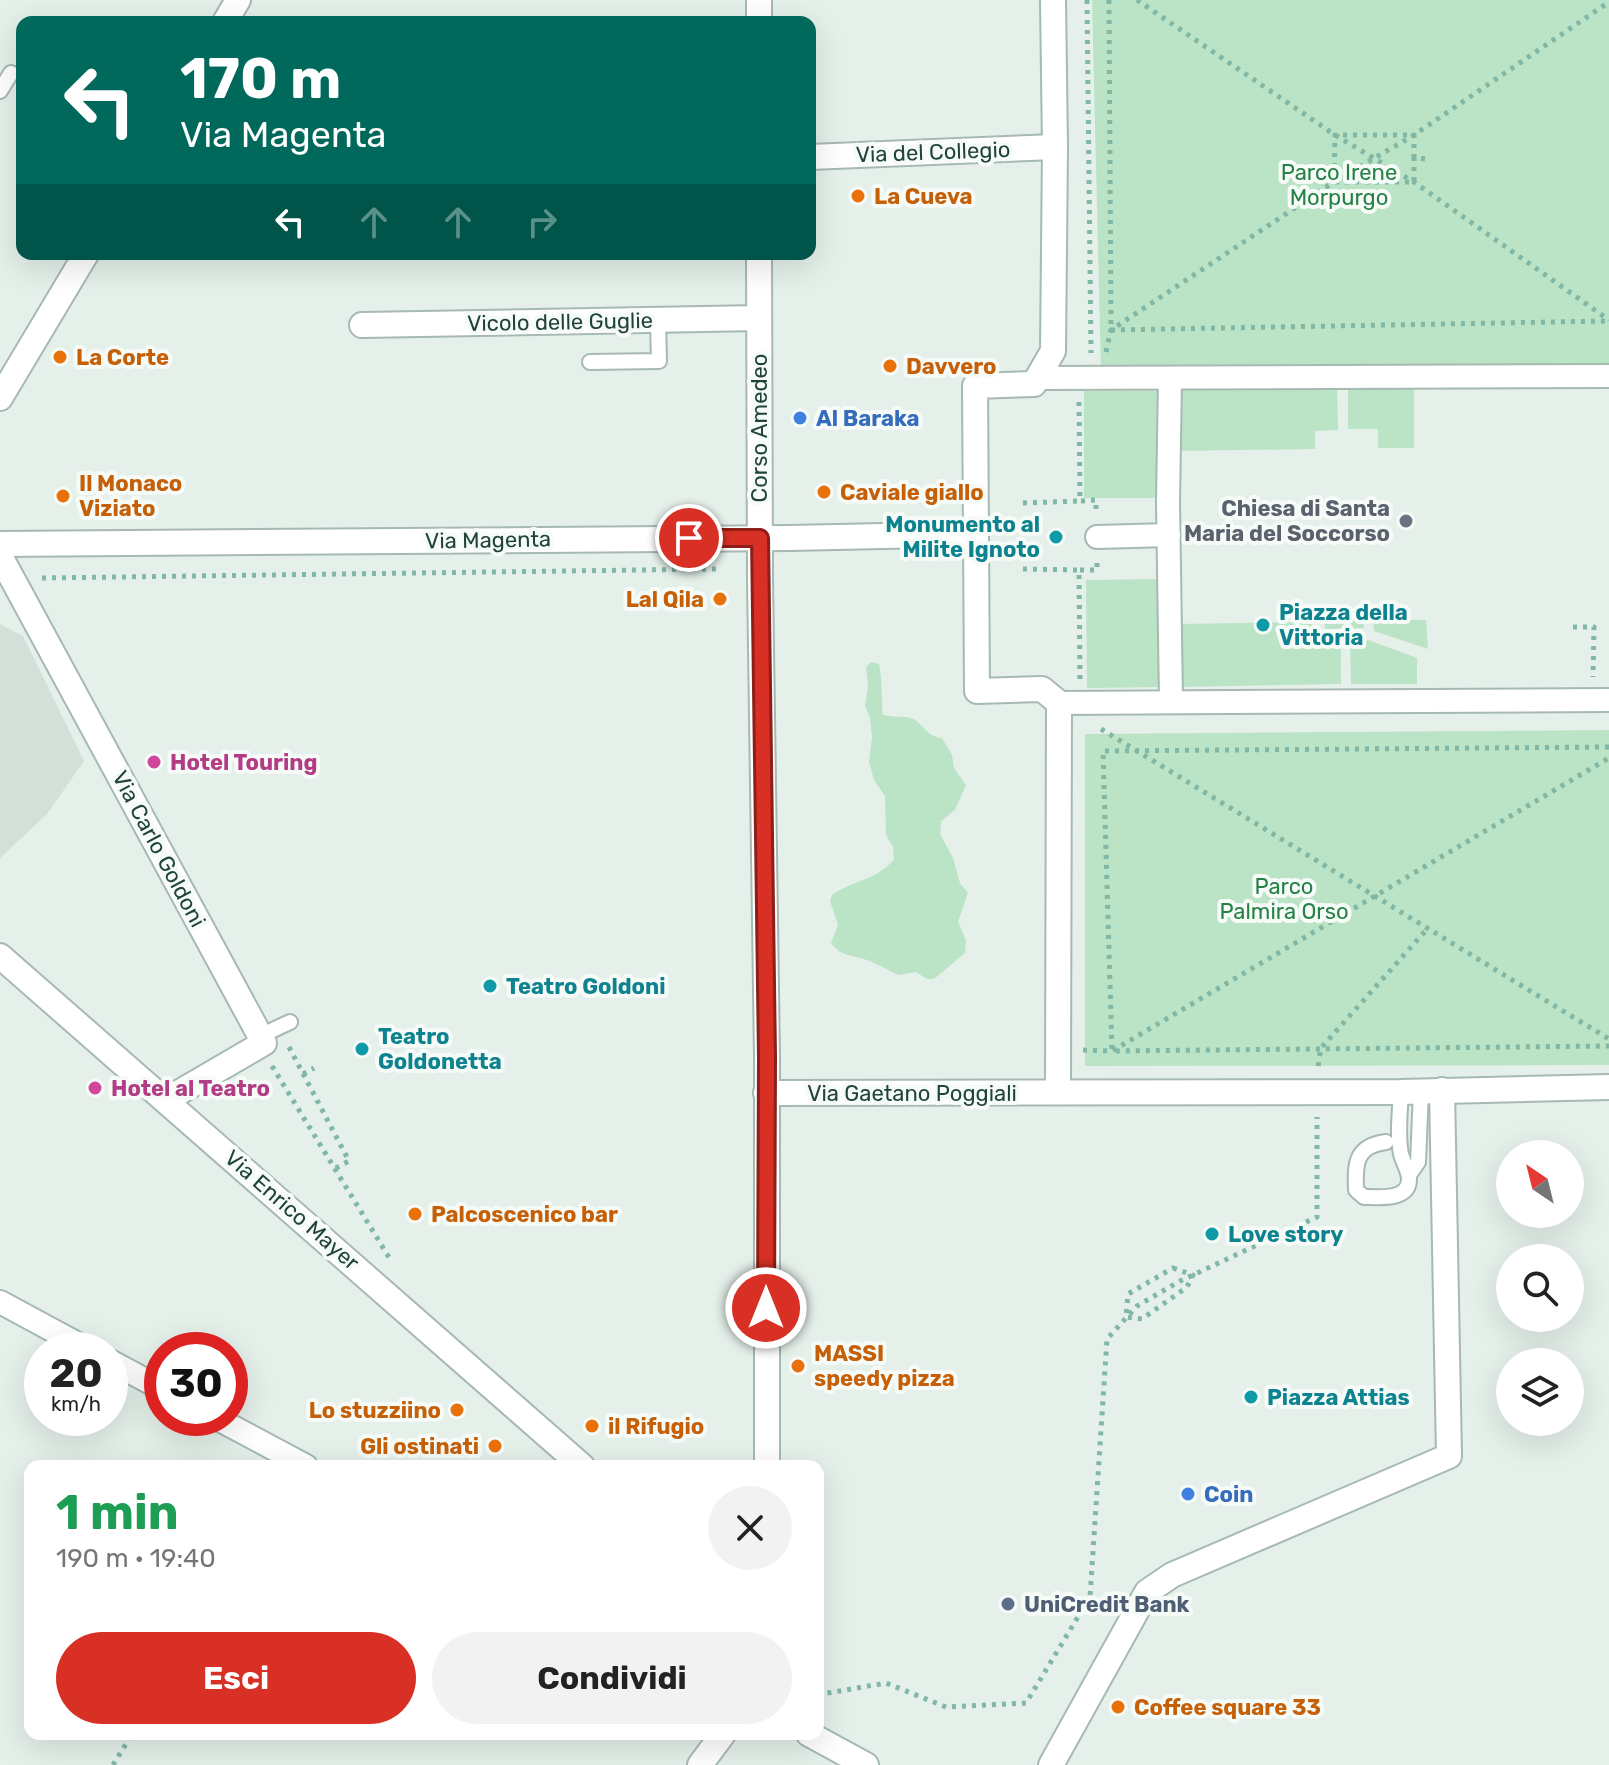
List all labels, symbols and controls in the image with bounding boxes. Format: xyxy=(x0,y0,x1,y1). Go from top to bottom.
text: 170 m xyxy=(180,46,341,112)
icon: left xyxy=(48,48,152,152)
text: Via Magenta xyxy=(180,113,386,156)
street label: Via del Collegio xyxy=(855,136,1011,168)
park label: Parco Irene Morpurgo xyxy=(1281,159,1397,211)
place label: La Cueva xyxy=(874,183,973,210)
marker: La Cueva xyxy=(849,187,867,205)
icon: left xyxy=(268,200,312,244)
icon: ahead xyxy=(352,200,396,244)
icon: ahead xyxy=(436,200,480,244)
icon: right xyxy=(520,200,564,244)
street label: Vicolo delle Guglie xyxy=(467,307,653,337)
place label: La Corte xyxy=(76,344,169,371)
marker: La Corte xyxy=(51,348,69,366)
place label: Davvero xyxy=(906,353,997,380)
street label: Corso Amedeo xyxy=(746,354,773,502)
marker: Davvero xyxy=(881,357,899,375)
place label: Al Baraka xyxy=(816,405,920,432)
marker: Al Baraka xyxy=(791,409,809,427)
place label: Il Monaco Viziato xyxy=(79,470,182,522)
place label: Caviale giallo xyxy=(840,479,984,506)
marker: Caviale giallo xyxy=(815,483,833,501)
marker: Il Monaco Viziato xyxy=(54,487,72,505)
place label: Chiesa di Santa Maria del Soccorso xyxy=(1184,495,1390,547)
pin xyxy=(655,504,723,572)
place label: Monumento al Milite Ignoto xyxy=(885,511,1040,563)
marker: Chiesa di Santa Maria del Soccorso xyxy=(1397,512,1415,530)
icon: arrive xyxy=(667,516,711,560)
street label: Via Magenta xyxy=(425,525,551,555)
marker: Monumento al Milite Ignoto xyxy=(1047,528,1065,546)
place label: Lal Qila xyxy=(626,586,704,613)
marker: Lal Qila xyxy=(711,590,729,608)
place label: Piazza della Vittoria xyxy=(1279,599,1408,651)
marker: Piazza della Vittoria xyxy=(1254,616,1272,634)
place label: Hotel Touring xyxy=(170,749,317,776)
marker: Hotel Touring xyxy=(145,753,163,771)
street label: Via Carlo Goldoni xyxy=(106,766,212,932)
park label: Parco Palmira Orso xyxy=(1219,873,1349,925)
place label: Teatro Goldoni xyxy=(506,973,666,1000)
marker: Teatro Goldoni xyxy=(481,977,499,995)
place label: Teatro Goldonetta xyxy=(378,1023,502,1075)
marker: Teatro Goldonetta xyxy=(353,1040,371,1058)
place label: Hotel al Teatro xyxy=(111,1075,270,1102)
marker: Hotel al Teatro xyxy=(86,1079,104,1097)
street label: Via Gaetano Poggiali xyxy=(807,1080,1017,1107)
north arrow xyxy=(1496,1140,1584,1228)
map controls xyxy=(1496,1140,1584,1436)
street label: Via Enrico Mayer xyxy=(219,1144,365,1276)
place label: Palcoscenico bar xyxy=(431,1201,618,1228)
marker: Palcoscenico bar xyxy=(406,1205,424,1223)
place label: Love story xyxy=(1228,1221,1343,1248)
marker: Love story xyxy=(1203,1225,1221,1243)
button: search xyxy=(1496,1244,1584,1332)
position arrow xyxy=(724,1266,808,1350)
speed limit sign: 30 xyxy=(144,1332,248,1436)
place label: MASSI speedy pizza xyxy=(814,1340,955,1392)
button: layers xyxy=(1496,1348,1584,1436)
text: 20 xyxy=(49,1350,103,1397)
marker: MASSI speedy pizza xyxy=(789,1357,807,1375)
place label: Piazza Attias xyxy=(1267,1384,1410,1411)
marker: Piazza Attias xyxy=(1242,1388,1260,1406)
text: km/h xyxy=(51,1392,101,1416)
place label: Lo stuzziino xyxy=(309,1397,441,1424)
marker: Lo stuzziino xyxy=(448,1401,466,1419)
place label: il Rifugio xyxy=(608,1413,704,1440)
marker: il Rifugio xyxy=(583,1417,601,1435)
place label: Gli ostinati xyxy=(360,1433,479,1460)
marker: Gli ostinati xyxy=(486,1437,504,1455)
place label: Coin xyxy=(1204,1481,1253,1508)
text: 1 min xyxy=(56,1484,179,1541)
marker: Coin xyxy=(1179,1485,1197,1503)
button: close xyxy=(708,1486,792,1570)
text: 190 m · 19:40 xyxy=(56,1543,216,1574)
place label: UniCredit Bank xyxy=(1024,1591,1190,1618)
marker: UniCredit Bank xyxy=(999,1595,1017,1613)
button: Esci xyxy=(56,1632,416,1724)
button: Condividi xyxy=(432,1632,792,1724)
place label: Coffee square 33 xyxy=(1134,1694,1321,1721)
marker: Coffee square 33 xyxy=(1109,1698,1127,1716)

